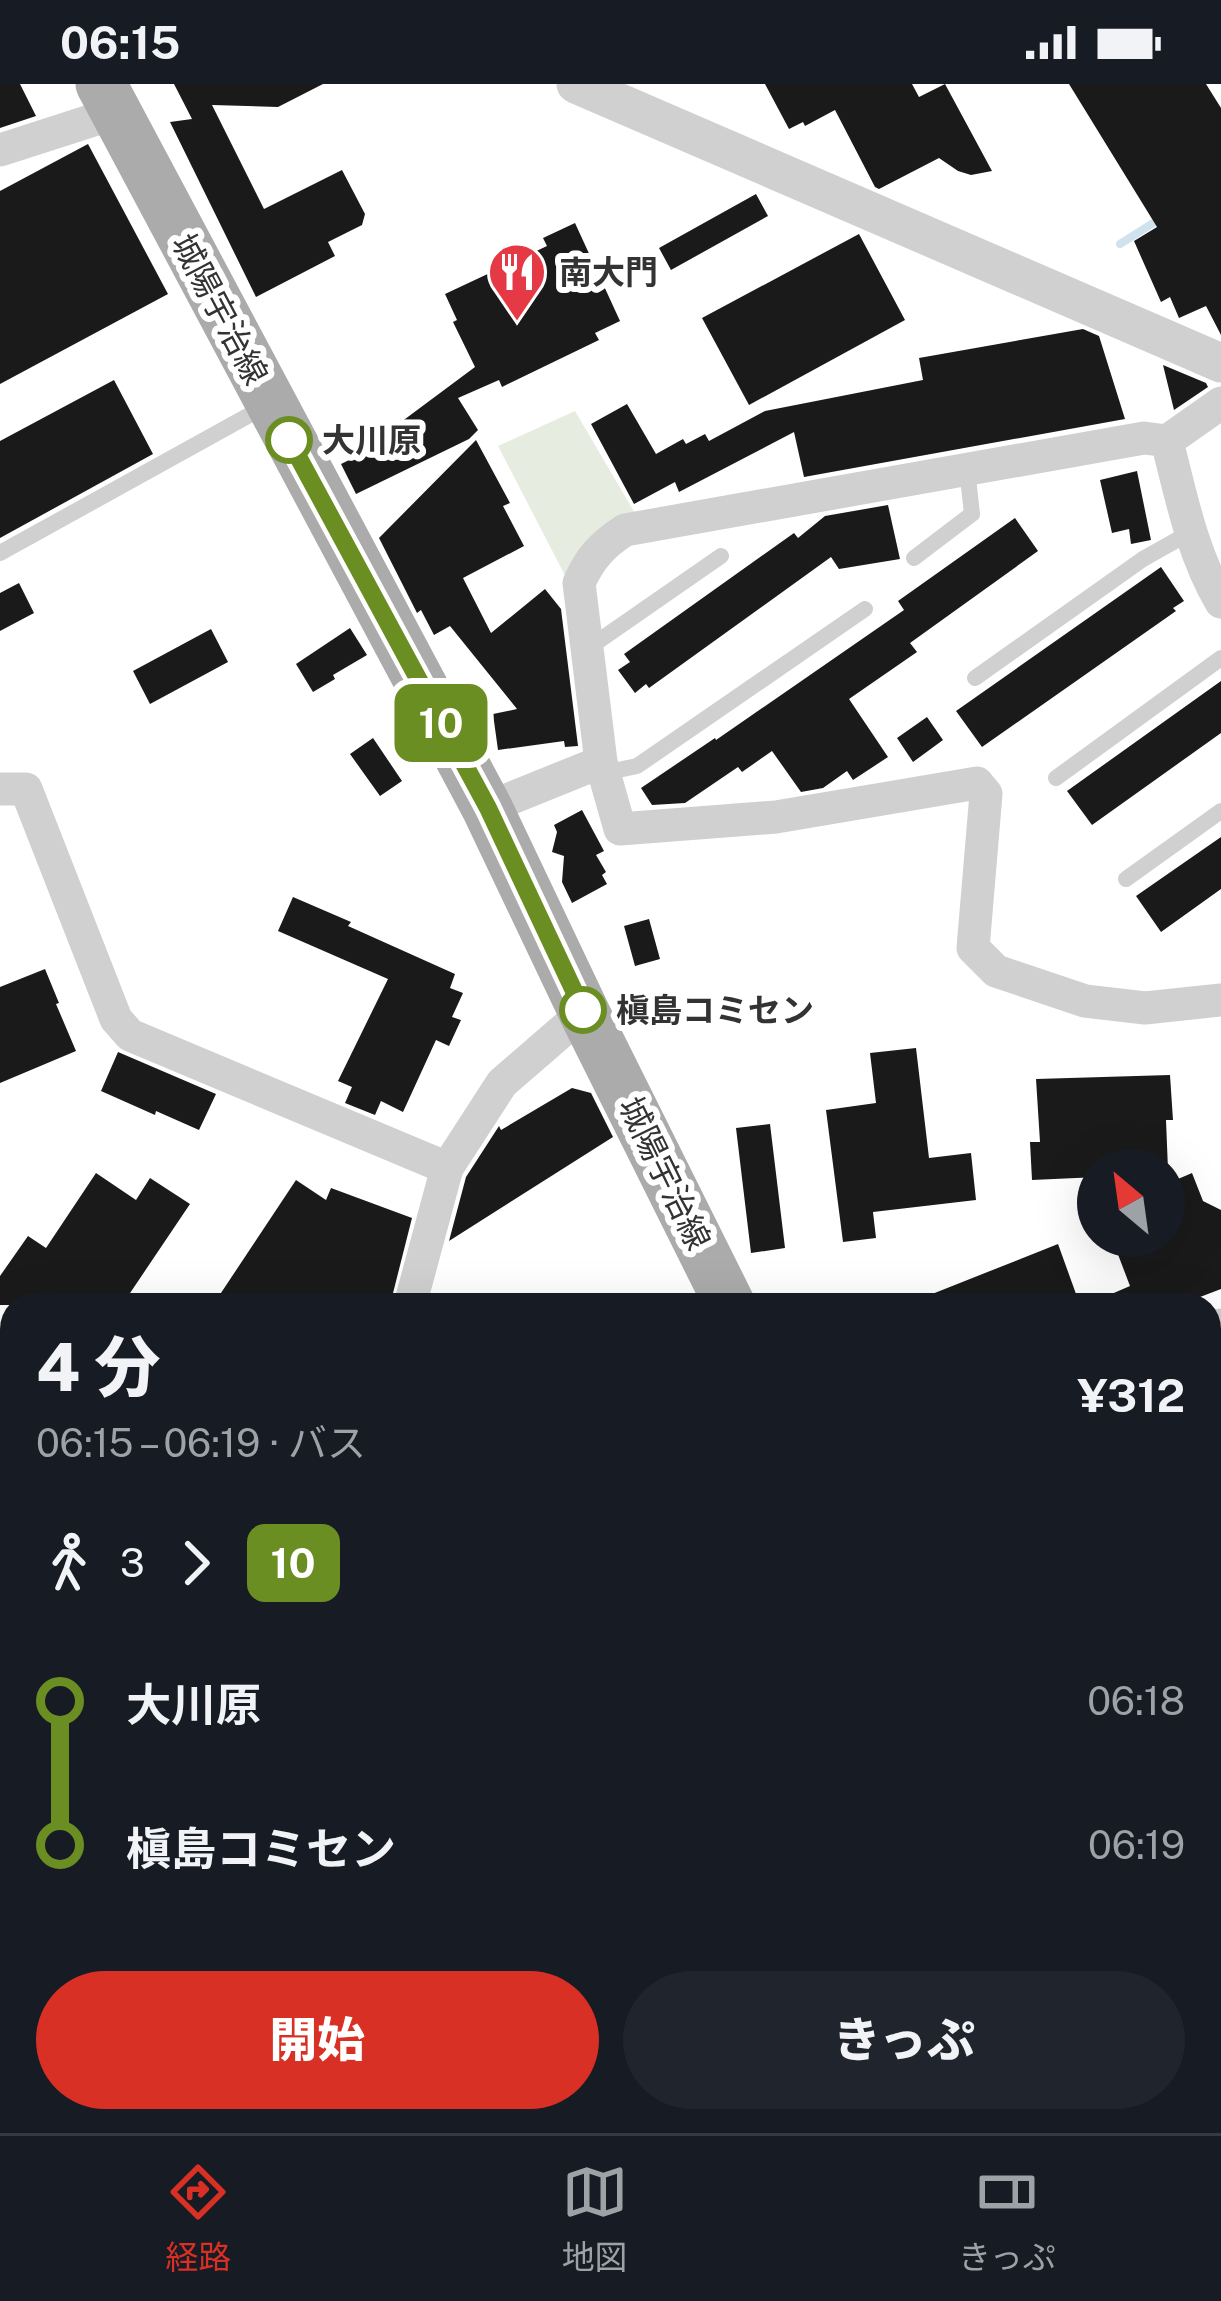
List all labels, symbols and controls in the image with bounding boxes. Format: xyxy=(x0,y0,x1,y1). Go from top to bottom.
text: 06:15 xyxy=(60,16,180,69)
street label: 城陽宇治線 xyxy=(164,227,276,391)
restaurant icon: 南大門 xyxy=(486,241,548,323)
place label: 南大門 xyxy=(559,253,658,291)
marker: 大川原 xyxy=(267,418,311,462)
place label: 大川原 xyxy=(322,421,421,459)
line badge: 10 xyxy=(387,684,495,762)
text: 10 xyxy=(418,698,464,747)
marker: 槇島コミセン xyxy=(561,988,605,1032)
place label: 槇島コミセン xyxy=(616,991,814,1029)
street label: 城陽宇治線 xyxy=(612,1091,718,1255)
north arrow xyxy=(1077,1149,1185,1257)
map controls xyxy=(1077,1149,1185,1257)
text: 4 分 xyxy=(36,1328,161,1406)
text: ¥312 xyxy=(1078,1369,1185,1422)
text: 06:15 – 06:19 · バス xyxy=(36,1420,366,1466)
icon: walk xyxy=(36,1530,102,1596)
icon: forward xyxy=(163,1530,229,1596)
text: 10 xyxy=(271,1538,316,1587)
text: 3 xyxy=(120,1540,145,1586)
text: 大川原 xyxy=(126,1678,261,1731)
text: 06:18 xyxy=(1087,1678,1185,1724)
text: 槇島コミセン xyxy=(126,1822,396,1875)
text: 06:19 xyxy=(1088,1822,1185,1868)
button: 開始 xyxy=(36,1971,599,2109)
button: きっぷ xyxy=(623,1971,1185,2109)
tab: 経路 xyxy=(165,2159,231,2279)
tab: 地図 xyxy=(562,2159,628,2279)
tab: きっぷ xyxy=(958,2159,1056,2279)

